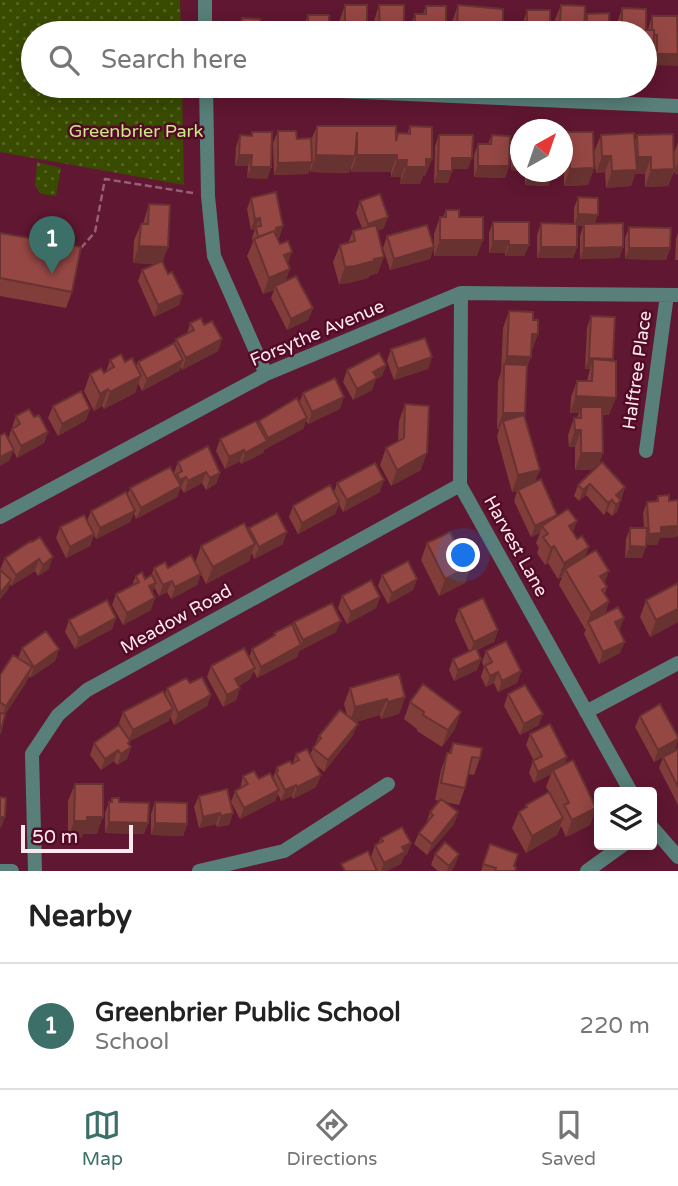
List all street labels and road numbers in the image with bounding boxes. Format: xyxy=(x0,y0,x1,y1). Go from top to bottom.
street label: Forsythe Avenue xyxy=(247,295,387,371)
street label: Halftree Place xyxy=(618,309,656,431)
street label: Harvest Lane xyxy=(479,492,553,600)
street label: Meadow Road xyxy=(117,579,235,659)

